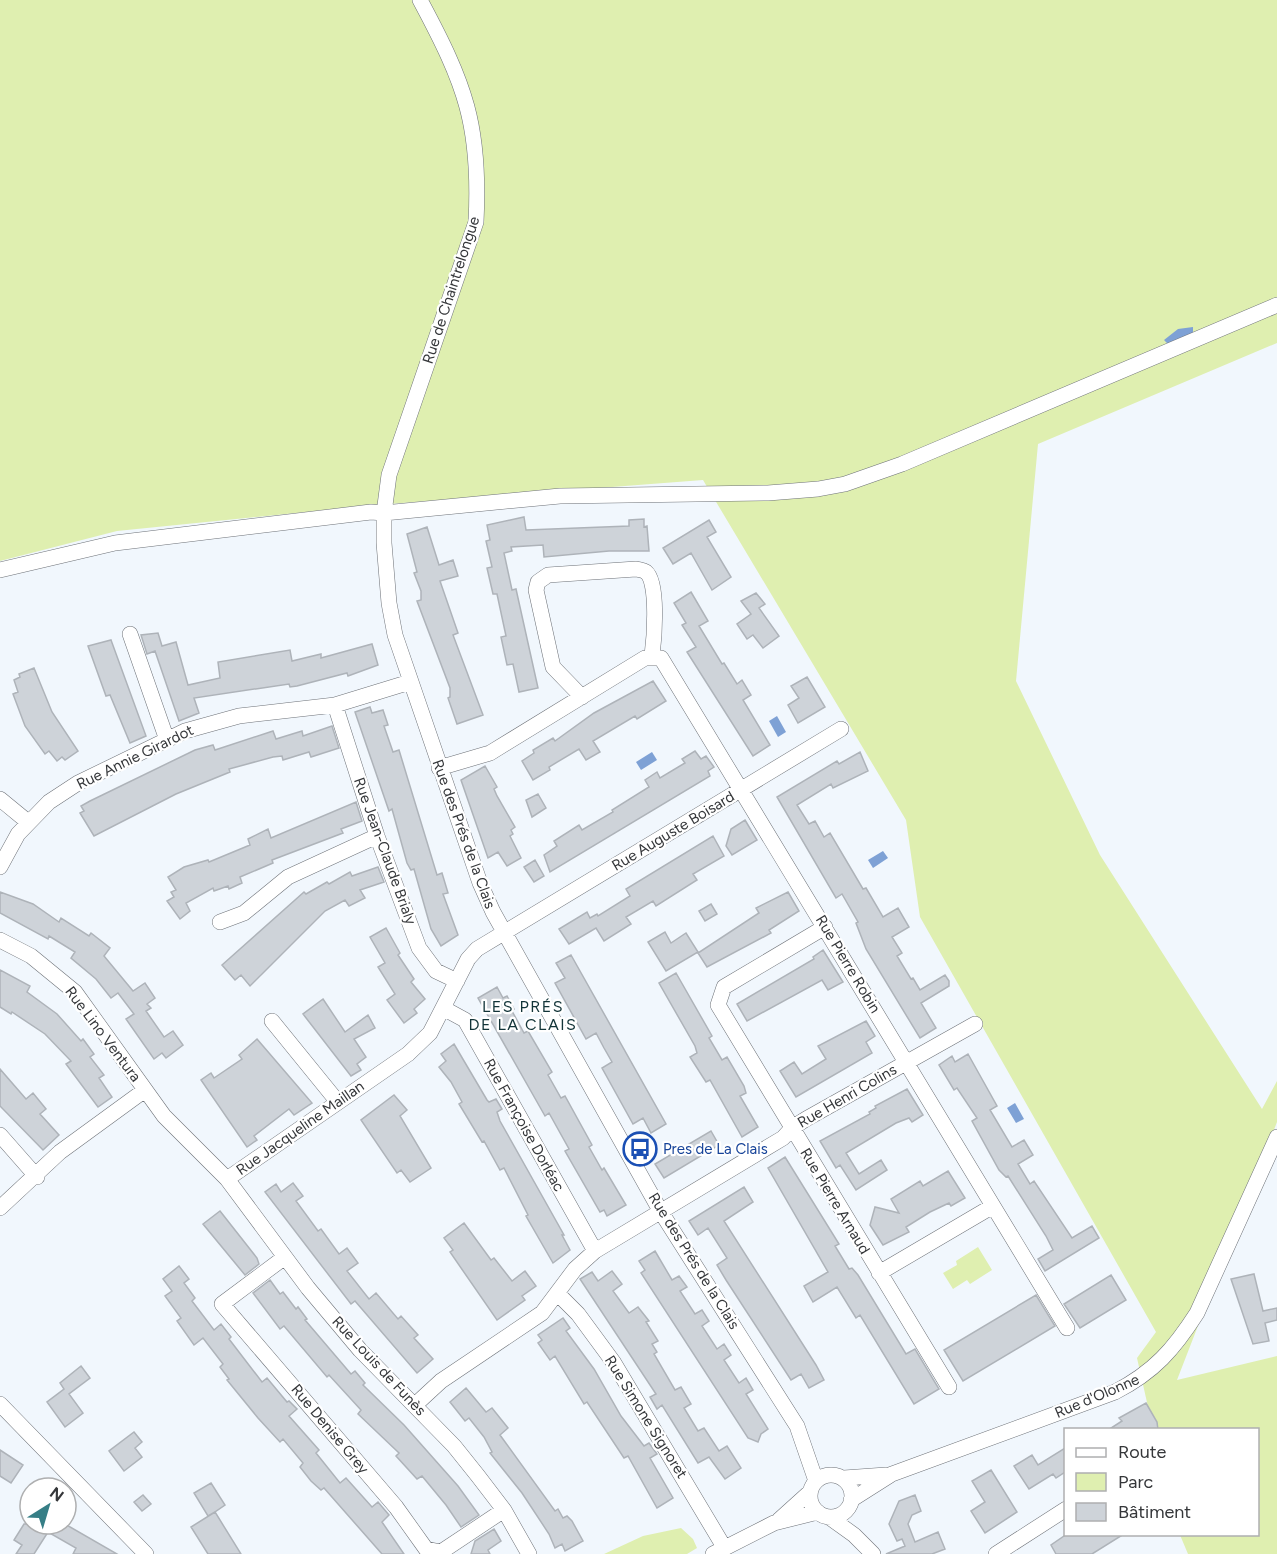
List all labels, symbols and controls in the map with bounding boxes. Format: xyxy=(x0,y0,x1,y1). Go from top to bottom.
street label: Rue de Chaintrelongue xyxy=(419,214,483,366)
street label: Rue Annie Girardot xyxy=(74,721,197,793)
street label: Rue des Prés de la Clais xyxy=(429,757,499,911)
street label: Rue Jean-Claude Brialy xyxy=(350,775,420,927)
street label: Rue Auguste Boisard xyxy=(608,787,738,875)
street label: Rue Pierre Robin xyxy=(812,912,884,1016)
street label: Rue Lino Ventura xyxy=(61,983,145,1085)
district label: LES PRÉS DE LA CLAIS xyxy=(469,997,577,1034)
street label: Rue Françoise Dorléac xyxy=(480,1055,568,1195)
street label: Rue Henri Colins xyxy=(794,1060,900,1132)
street label: Rue Jacqueline Maillan xyxy=(233,1077,367,1179)
bus stop icon: Pres de La Clais xyxy=(622,1131,658,1167)
place label: Pres de La Clais xyxy=(663,1140,768,1158)
street label: Rue Pierre Arnaud xyxy=(796,1145,874,1257)
street label: Rue des Prés de la Clais xyxy=(645,1189,743,1333)
street label: Rue Louis de Funès xyxy=(328,1313,430,1419)
street label: Rue Simone Signoret xyxy=(601,1352,691,1482)
street label: Rue d'Olonne xyxy=(1052,1370,1142,1422)
street label: Rue Denise Grey xyxy=(287,1381,373,1477)
legend xyxy=(1064,1428,1259,1536)
text: Route xyxy=(1118,1441,1167,1463)
text: Parc xyxy=(1118,1471,1154,1493)
north arrow xyxy=(18,1476,78,1536)
text: N xyxy=(46,1483,67,1506)
text: Bâtiment xyxy=(1118,1501,1191,1523)

